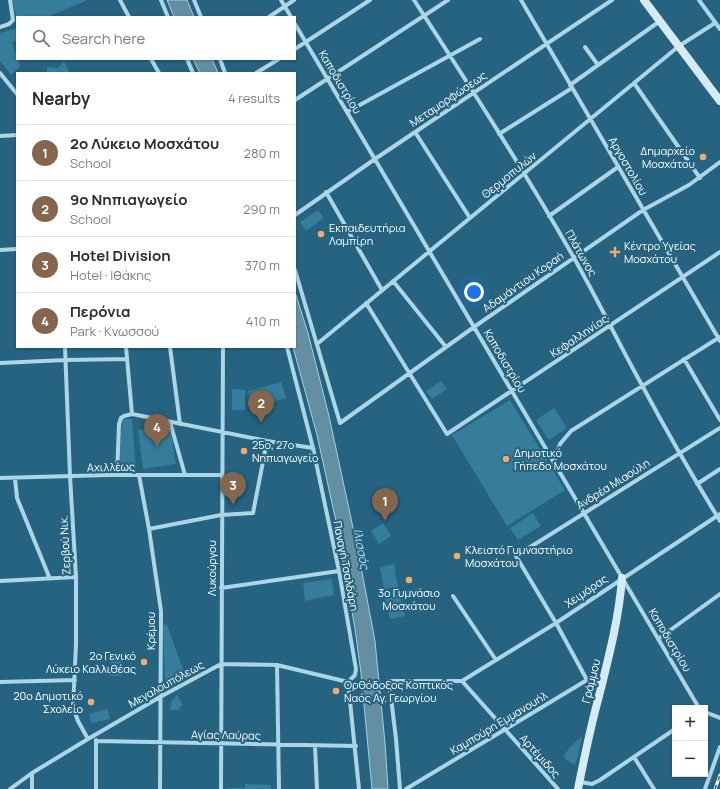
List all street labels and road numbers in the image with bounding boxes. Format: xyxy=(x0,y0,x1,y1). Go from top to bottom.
street label: Καποδιστρίου xyxy=(316,47,365,116)
street label: Μεταμορφώσεως xyxy=(406,67,489,130)
street label: Αργοστολίου xyxy=(606,134,651,198)
street label: Θερμοπυλών xyxy=(478,148,539,201)
street label: Πλάτωνος xyxy=(562,227,601,279)
street label: Αδαμάντιου Κοραή xyxy=(479,248,566,315)
street label: Κεφαλληνίας xyxy=(547,311,611,361)
street label: Καποδιστρίου xyxy=(481,326,530,395)
street label: Ανδρέα Μιαούλη xyxy=(573,455,652,512)
street label: Αχιλλέως xyxy=(87,459,135,474)
street label: Ζερβού Νικ. xyxy=(55,515,74,575)
street label: Παναγή Τσαλδάρη xyxy=(330,520,363,612)
street label: Λυκούργου xyxy=(204,540,219,596)
street label: Χειμάρας xyxy=(561,571,610,610)
street label: Καποδιστρίου xyxy=(646,605,695,674)
street label: Κρέμου xyxy=(143,612,158,650)
street label: Μεγαλουπόλεως xyxy=(125,657,206,711)
street label: Γράμμου xyxy=(578,657,603,705)
street label: Καμπούρη Εμμανουήλ xyxy=(447,687,551,758)
street label: Αγίας Λαύρας xyxy=(191,726,261,743)
street label: Αρτέμιδος xyxy=(517,731,564,781)

